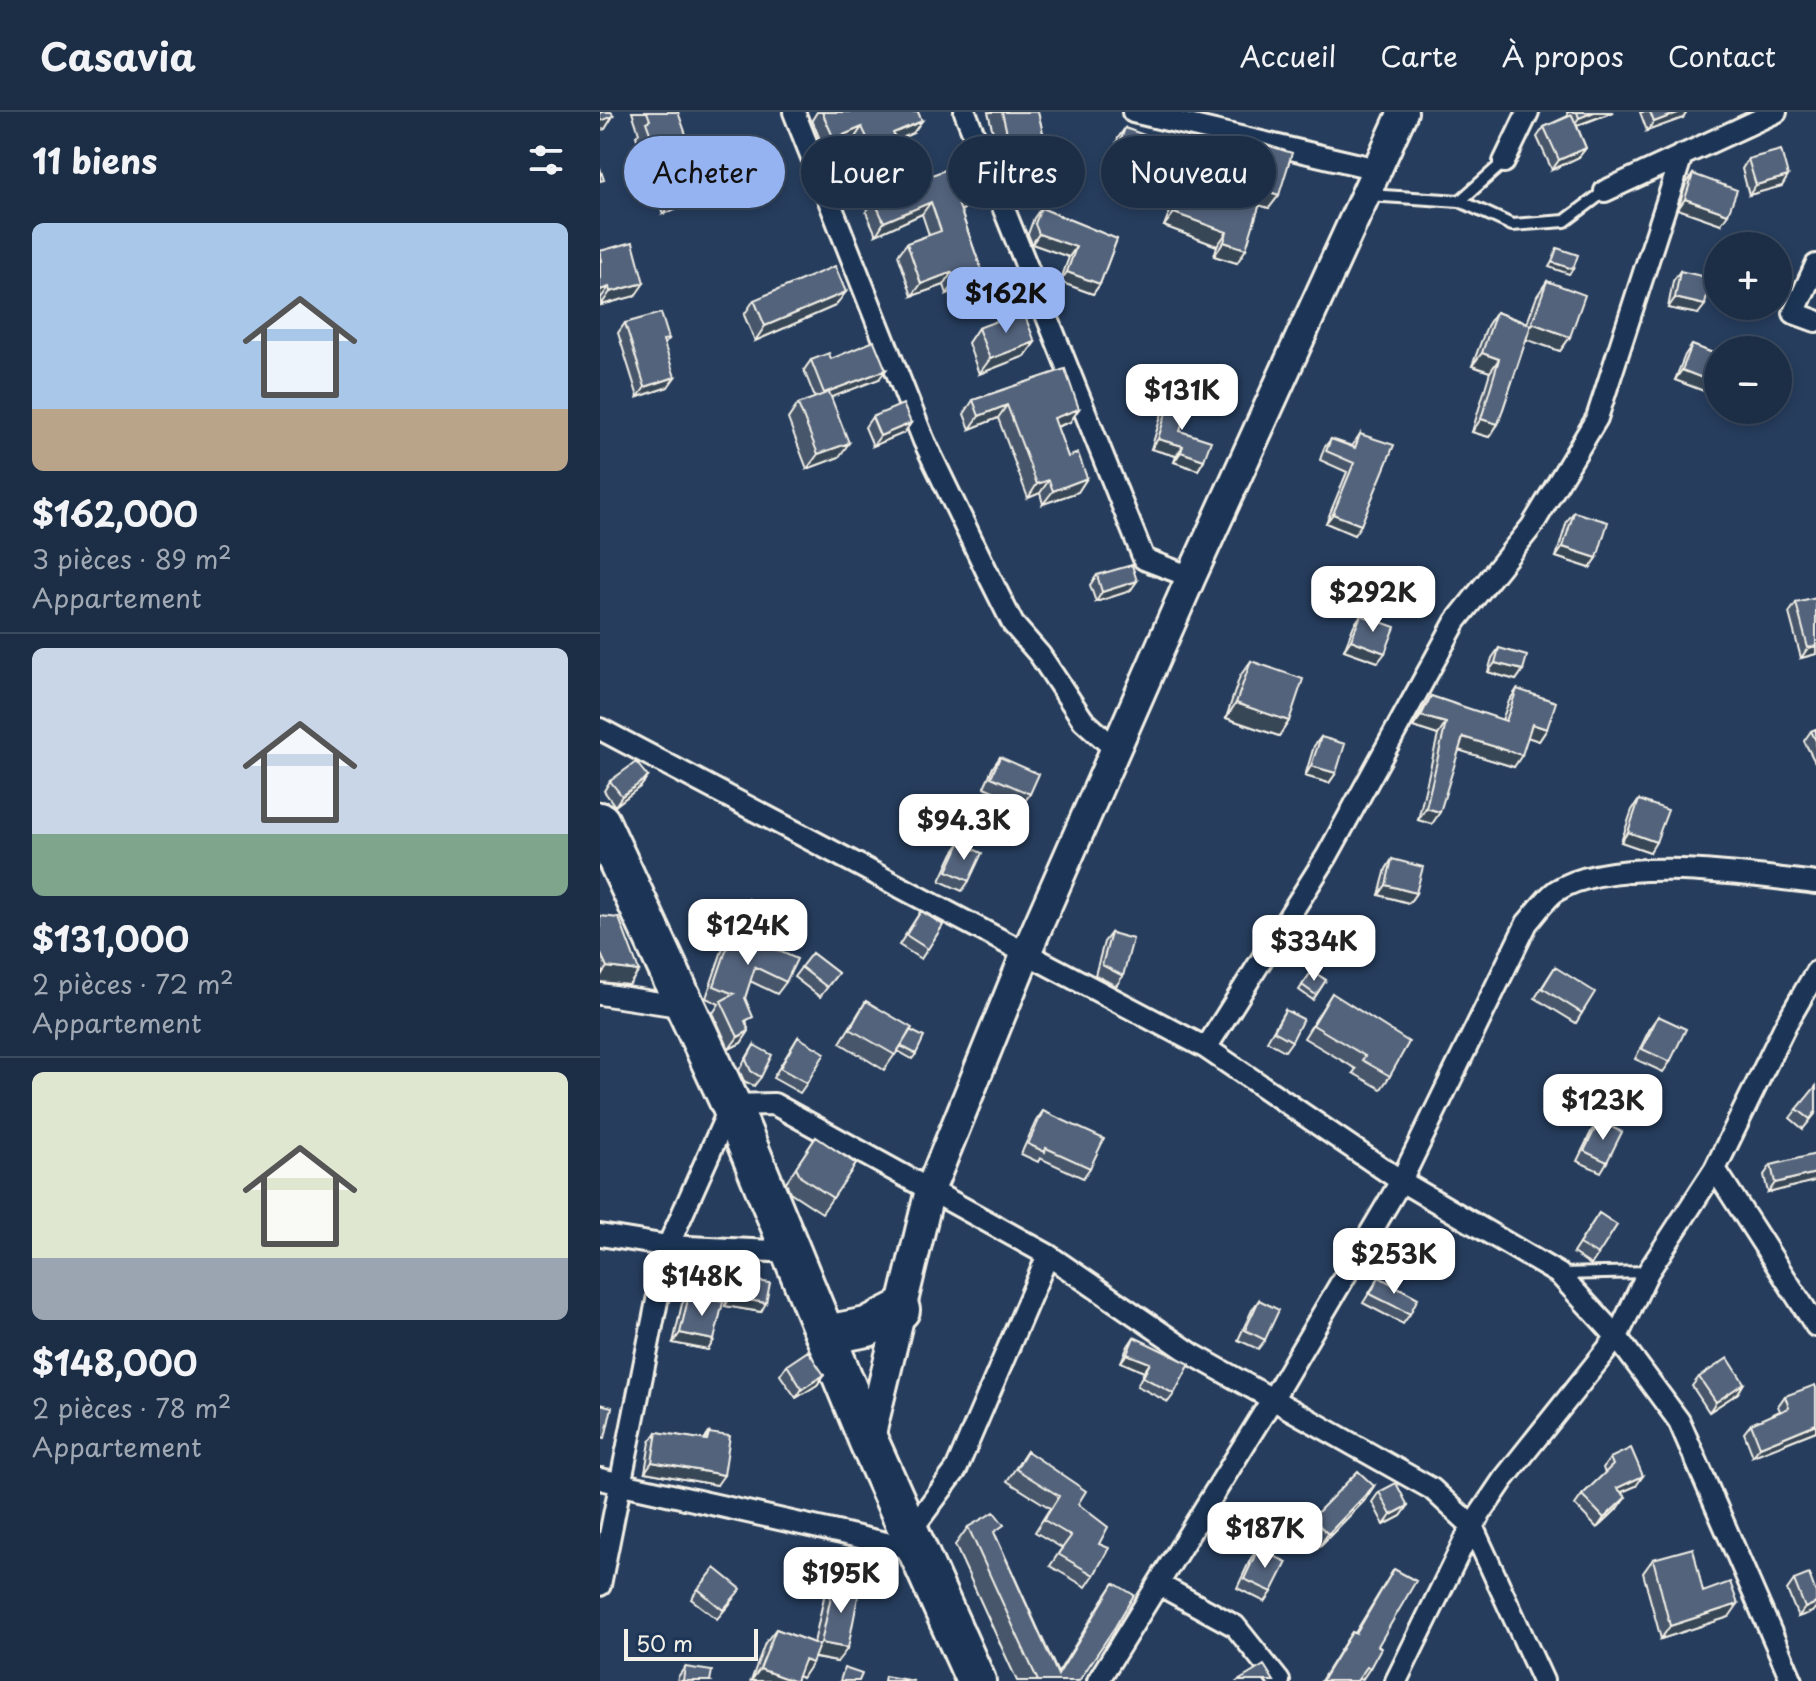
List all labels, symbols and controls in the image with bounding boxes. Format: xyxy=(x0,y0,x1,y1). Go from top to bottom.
text: Casavia xyxy=(40,27,196,84)
text: Accueil xyxy=(1240,34,1336,77)
text: Carte xyxy=(1380,34,1458,77)
text: À propos xyxy=(1502,34,1624,77)
text: Contact xyxy=(1668,34,1776,77)
text: 11 biens xyxy=(32,134,157,186)
chip: Acheter xyxy=(624,136,785,208)
chip: Louer xyxy=(801,136,932,208)
chip: Filtres xyxy=(948,136,1085,208)
chip: Nouveau xyxy=(1101,136,1276,208)
icon: filters xyxy=(524,138,568,182)
map controls xyxy=(1704,232,1792,424)
button: + xyxy=(1704,232,1792,320)
pin: $162K xyxy=(950,267,1062,335)
text: $162K xyxy=(965,273,1047,312)
icon: home xyxy=(228,275,372,419)
button: − xyxy=(1704,336,1792,424)
pin: $131K xyxy=(1126,364,1238,432)
text: $131K xyxy=(1144,370,1220,409)
text: $162,000 xyxy=(32,487,198,539)
text: 3 pièces · 89 m² xyxy=(32,539,232,578)
pin: $292K xyxy=(1317,566,1429,634)
text: $292K xyxy=(1329,572,1417,611)
text: Appartement xyxy=(32,578,202,617)
icon: home xyxy=(228,700,372,844)
pin: $94.3K xyxy=(899,794,1029,862)
text: $94.3K xyxy=(917,800,1011,839)
pin: $124K xyxy=(692,899,804,967)
text: $124K xyxy=(706,905,790,944)
text: $131,000 xyxy=(32,912,189,964)
pin: $334K xyxy=(1258,915,1370,983)
text: $334K xyxy=(1270,921,1358,960)
text: 2 pièces · 72 m² xyxy=(32,964,234,1003)
text: Appartement xyxy=(32,1003,202,1042)
pin: $123K xyxy=(1547,1074,1659,1142)
text: $123K xyxy=(1561,1080,1645,1119)
icon: home xyxy=(228,1124,372,1268)
pin: $253K xyxy=(1338,1228,1450,1296)
text: $253K xyxy=(1351,1234,1437,1273)
pin: $148K xyxy=(646,1250,758,1318)
text: $148K xyxy=(661,1256,743,1295)
text: $148,000 xyxy=(32,1336,198,1388)
text: 2 pièces · 78 m² xyxy=(32,1388,232,1427)
text: Appartement xyxy=(32,1427,202,1466)
pin: $187K xyxy=(1209,1502,1321,1570)
text: $187K xyxy=(1225,1508,1305,1547)
pin: $195K xyxy=(785,1547,897,1615)
text: $195K xyxy=(802,1553,880,1592)
scale bar xyxy=(624,1625,758,1661)
text: 50 m xyxy=(636,1626,693,1659)

